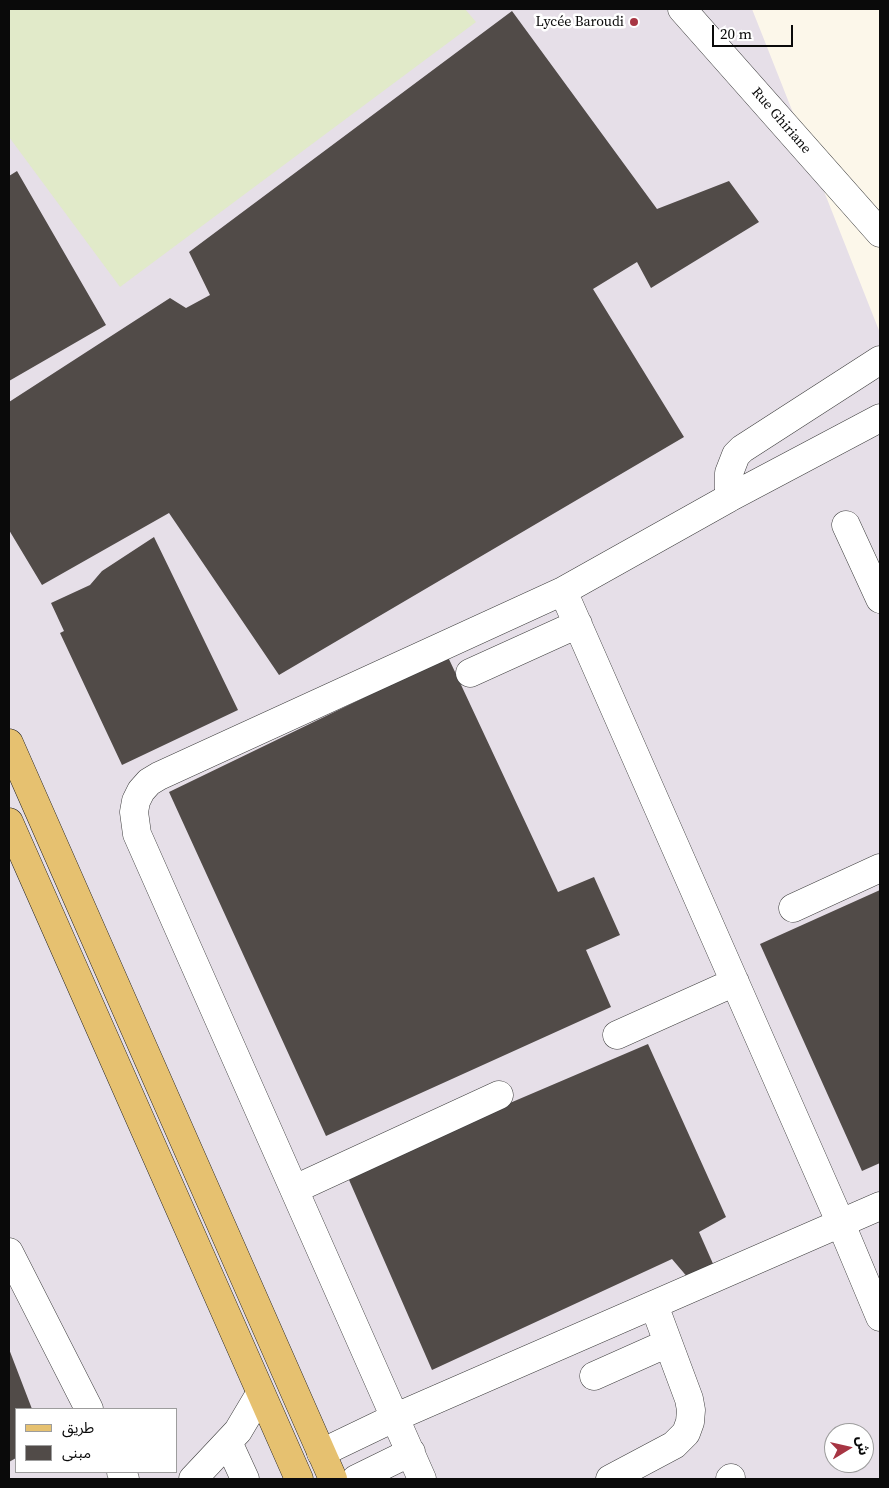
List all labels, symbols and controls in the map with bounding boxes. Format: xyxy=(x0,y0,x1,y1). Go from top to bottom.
place label: Lycée Baroudi xyxy=(536,14,624,30)
scale bar xyxy=(714,15,795,47)
marker: Lycée Baroudi xyxy=(628,16,640,28)
text: 20 m xyxy=(720,23,752,44)
street label: Rue Ghiriane xyxy=(748,84,814,158)
legend xyxy=(15,1408,178,1473)
text: طريق xyxy=(62,1417,94,1438)
north arrow xyxy=(824,1423,874,1473)
text: ش xyxy=(851,1435,874,1457)
text: مبنى xyxy=(62,1442,91,1463)

